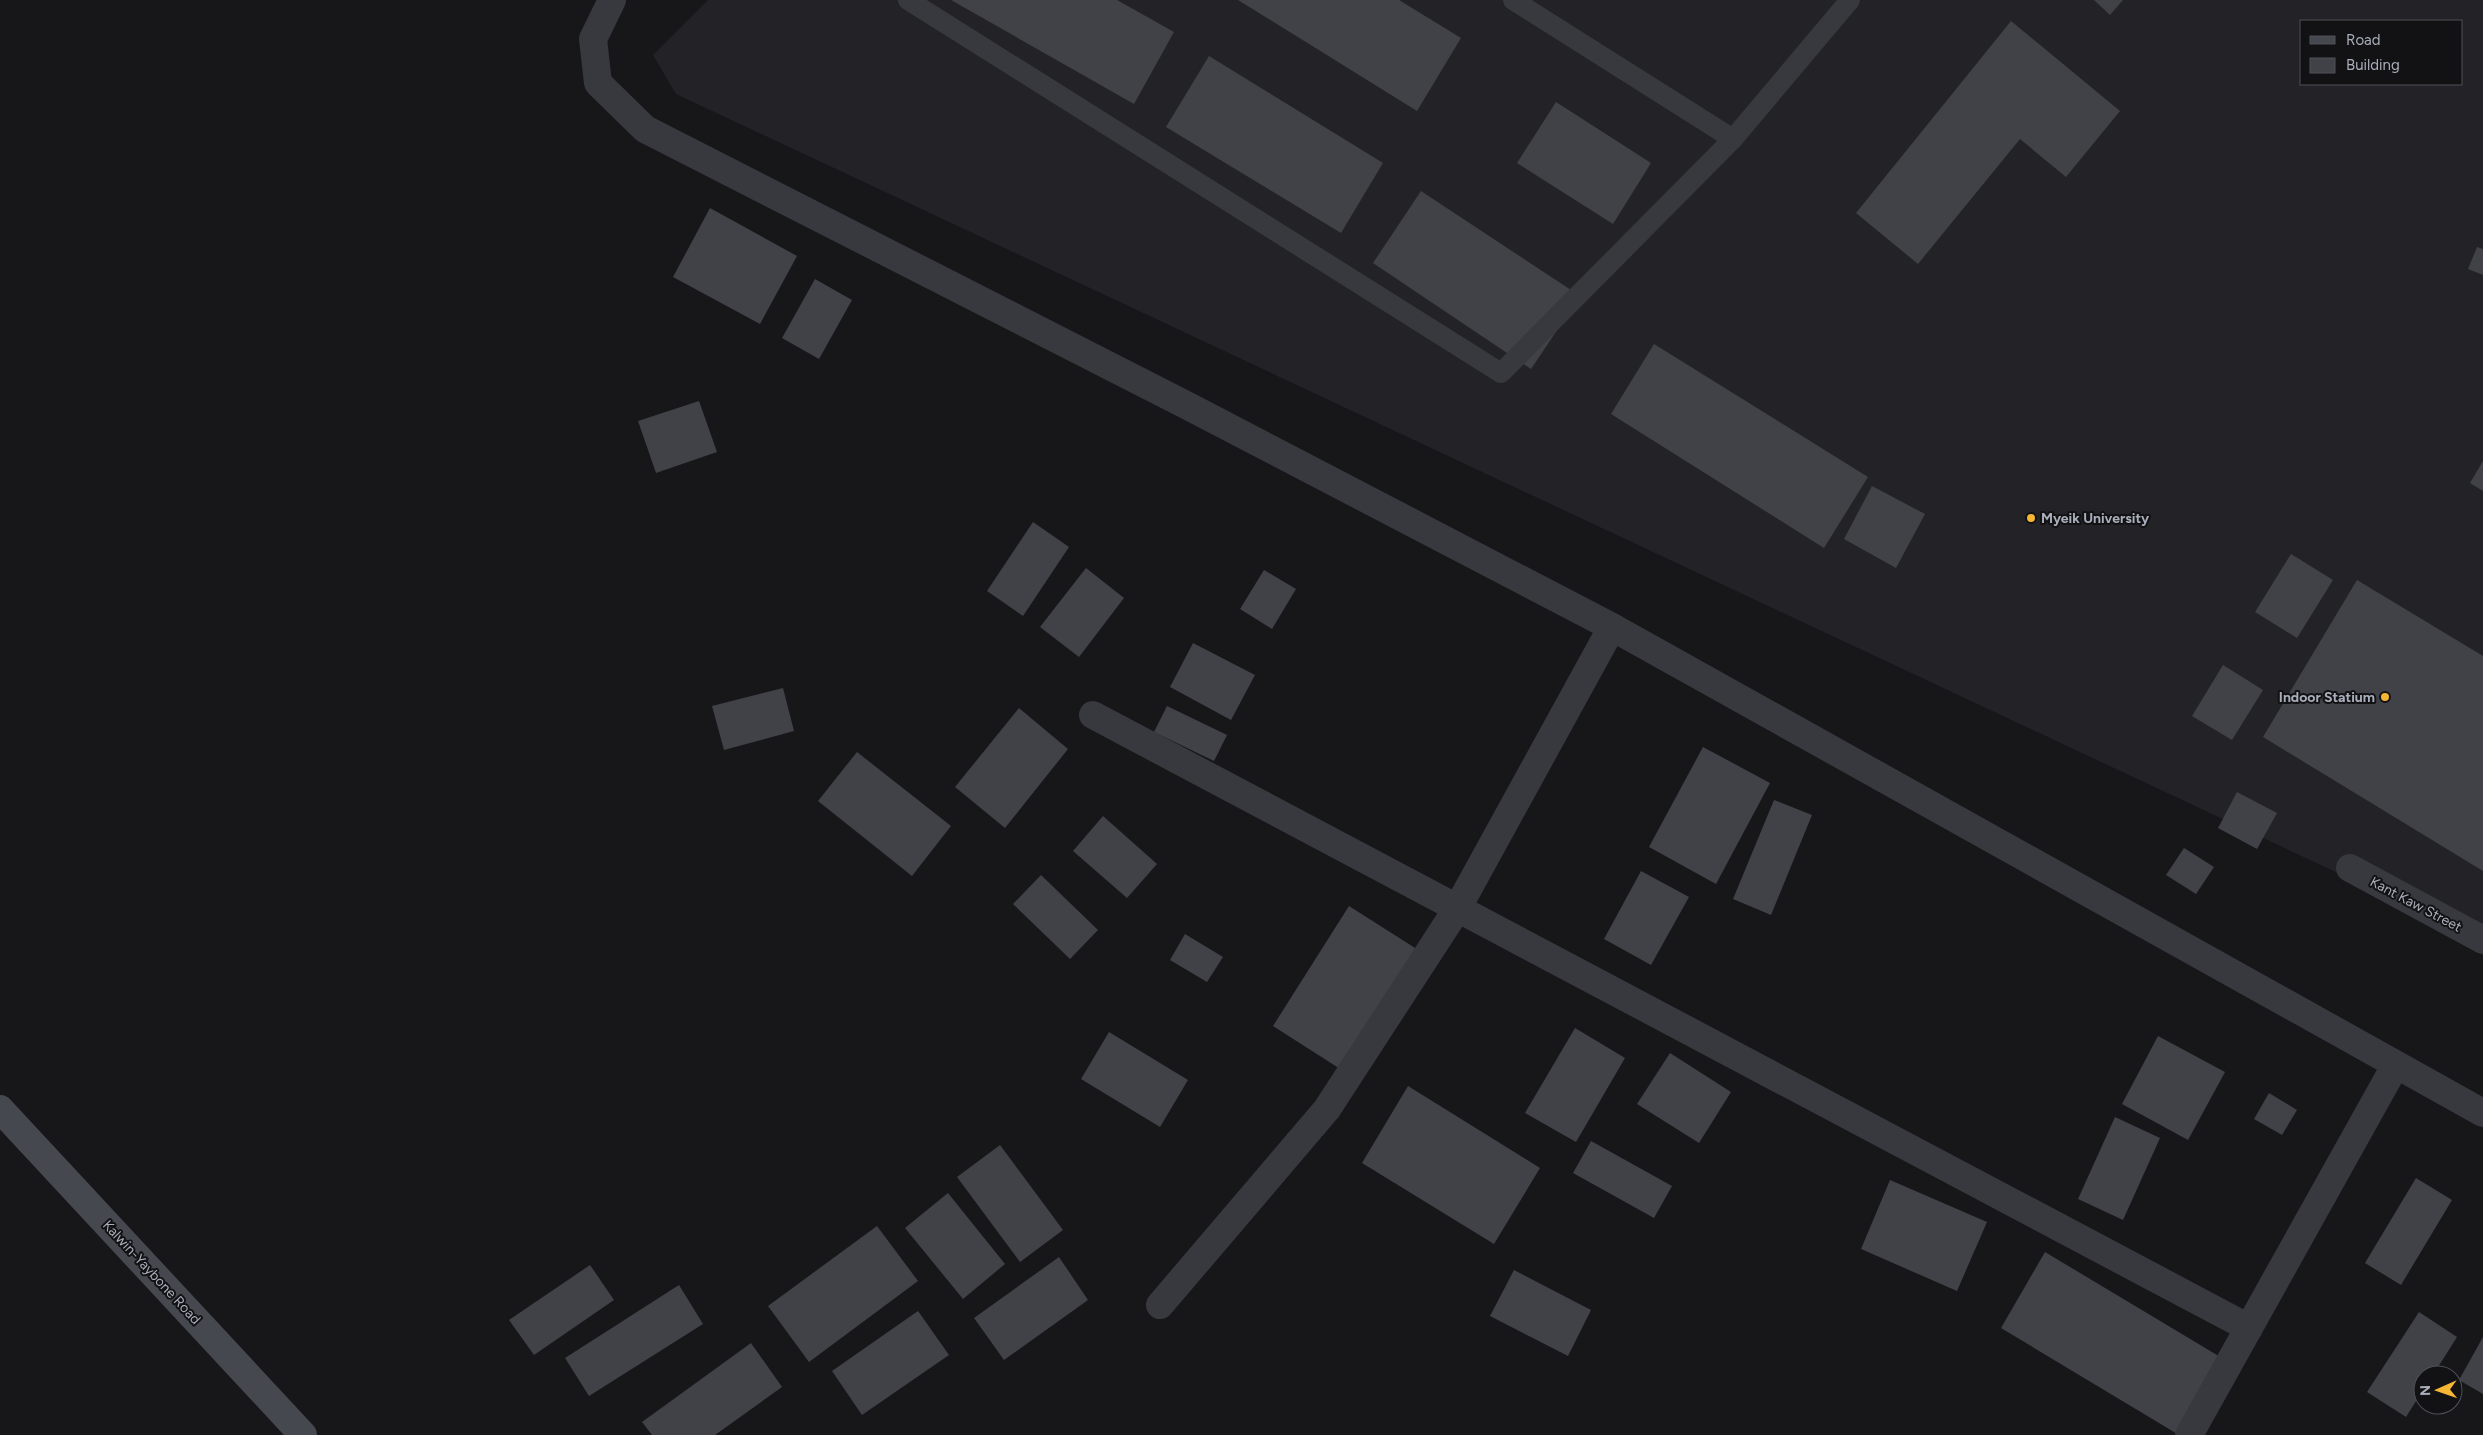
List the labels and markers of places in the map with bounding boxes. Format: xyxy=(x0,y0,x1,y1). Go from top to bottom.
place label: Myeik University xyxy=(2041,510,2150,527)
marker: Myeik University xyxy=(2025,512,2037,524)
place label: Indoor Statium xyxy=(2279,689,2375,706)
marker: Indoor Statium xyxy=(2379,691,2391,703)

